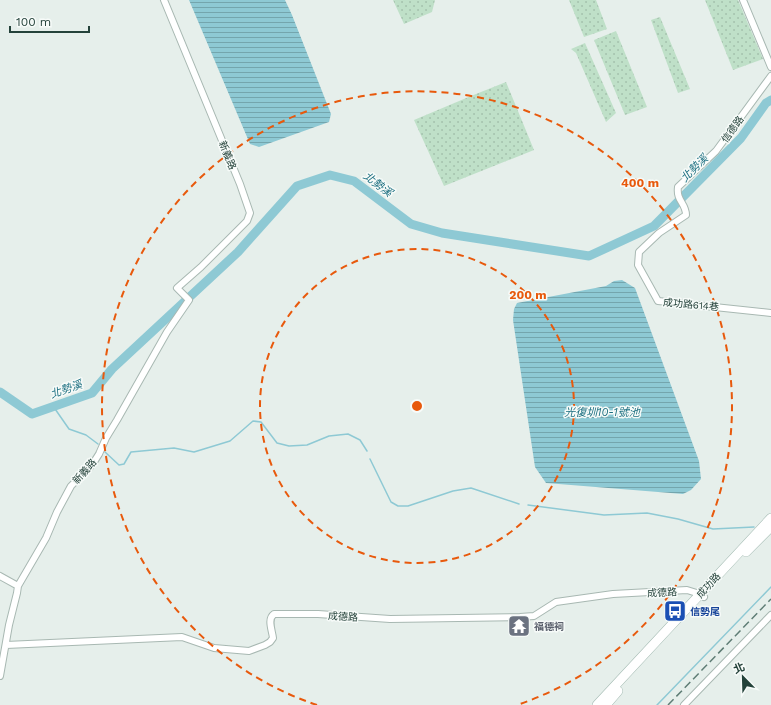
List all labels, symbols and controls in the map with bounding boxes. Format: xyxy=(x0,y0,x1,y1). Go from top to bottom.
scale bar xyxy=(10,8,89,34)
text: 100 m xyxy=(16,15,51,29)
street label: 信德路 xyxy=(719,114,746,145)
street label: 新義路 xyxy=(217,139,238,171)
water label: 北勢溪 xyxy=(678,151,712,185)
water label: 北勢溪 xyxy=(361,169,396,201)
text: 400 m xyxy=(621,176,659,190)
text: 200 m xyxy=(509,288,547,302)
street label: 成功路614巷 xyxy=(663,297,719,312)
water label: 北勢溪 xyxy=(48,377,86,401)
centre of rings xyxy=(410,399,424,413)
water label: 光復圳10-1號池 xyxy=(564,406,641,419)
street label: 新義路 xyxy=(70,457,98,486)
street label: 成功路 xyxy=(694,571,723,600)
street label: 成德路 xyxy=(647,586,677,599)
bus stop icon: 信勢尾 xyxy=(662,598,688,624)
place label: 信勢尾 xyxy=(690,606,720,617)
street label: 成德路 xyxy=(328,610,358,623)
temple icon: 福德祠 xyxy=(506,613,532,639)
place label: 福德祠 xyxy=(534,621,564,632)
north arrow xyxy=(723,657,763,697)
text: 北 xyxy=(732,660,747,676)

